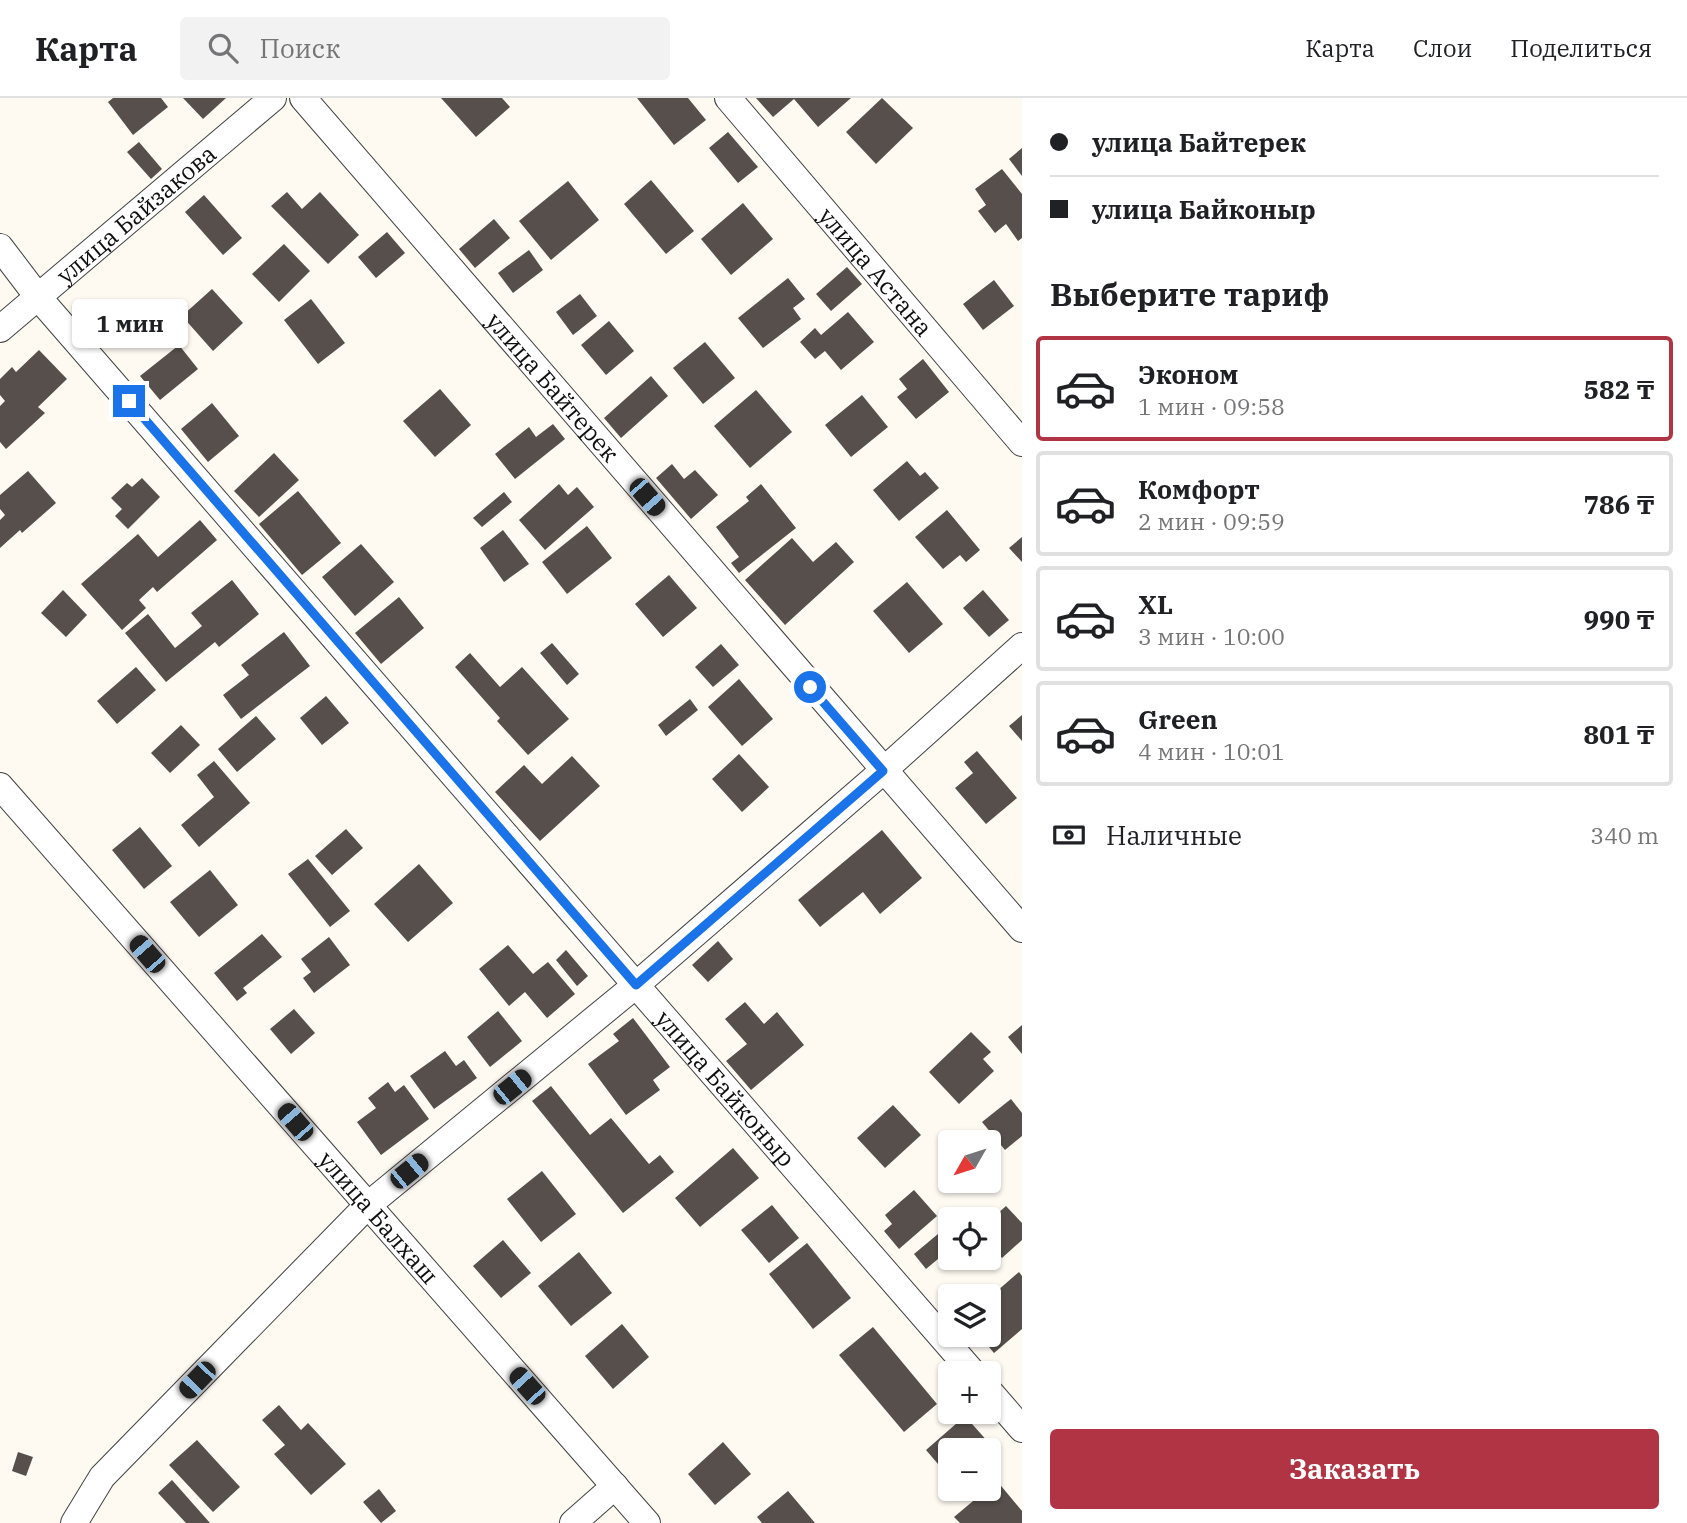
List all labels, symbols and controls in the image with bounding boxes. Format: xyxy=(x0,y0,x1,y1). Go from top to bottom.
search box xyxy=(180,17,670,80)
text: Карта xyxy=(35,27,138,70)
icon: search xyxy=(204,29,242,67)
text: Поиск xyxy=(260,31,340,65)
text: Карта xyxy=(1305,32,1375,64)
text: Слои xyxy=(1413,32,1472,64)
text: Поделиться xyxy=(1510,32,1652,64)
text: улица Байтерек xyxy=(1092,125,1306,159)
street label: улица Байзакова xyxy=(49,137,222,291)
text: улица Байконыр xyxy=(1092,192,1316,226)
street label: улица Астана xyxy=(812,200,940,343)
text: Выберите тариф xyxy=(1050,273,1330,315)
callout: 1 мин xyxy=(71,300,187,348)
street label: улица Байтерек xyxy=(479,305,626,468)
text: 1 мин xyxy=(96,308,164,338)
icon: car xyxy=(1054,357,1117,420)
text: Эконом xyxy=(1138,357,1239,391)
text: 582 ₸ xyxy=(1583,372,1655,406)
route end xyxy=(113,385,145,417)
text: 1 мин · 09:58 xyxy=(1138,391,1285,421)
icon: car xyxy=(1054,472,1117,535)
text: Комфорт xyxy=(1138,472,1260,506)
car xyxy=(626,474,669,520)
text: 786 ₸ xyxy=(1583,487,1655,521)
text: 2 мин · 09:59 xyxy=(1138,506,1285,536)
icon: car xyxy=(1054,587,1117,650)
text: XL xyxy=(1138,587,1173,621)
text: 990 ₸ xyxy=(1583,602,1655,636)
text: 3 мин · 10:00 xyxy=(1138,621,1285,651)
route start xyxy=(794,671,826,703)
icon: car xyxy=(1054,702,1117,765)
text: Green xyxy=(1138,702,1218,736)
text: 801 ₸ xyxy=(1583,717,1655,751)
text: 4 мин · 10:01 xyxy=(1138,736,1285,766)
icon: cash xyxy=(1050,816,1088,854)
text: Наличные xyxy=(1106,818,1242,852)
text: 340 m xyxy=(1590,820,1659,850)
car xyxy=(126,931,169,977)
street label: улица Байконыр xyxy=(649,1003,802,1173)
car xyxy=(490,1066,535,1108)
car xyxy=(274,1099,317,1145)
north arrow xyxy=(938,1130,1001,1194)
map controls xyxy=(938,1130,1001,1501)
street label: улица Балхаш xyxy=(312,1144,446,1291)
car xyxy=(387,1150,432,1192)
button: locate xyxy=(938,1207,1001,1270)
button: layers xyxy=(938,1284,1001,1347)
car xyxy=(175,1358,220,1402)
button: + xyxy=(938,1361,1001,1424)
car xyxy=(506,1363,549,1409)
button: Заказать xyxy=(1050,1429,1659,1509)
button: − xyxy=(938,1438,1001,1501)

